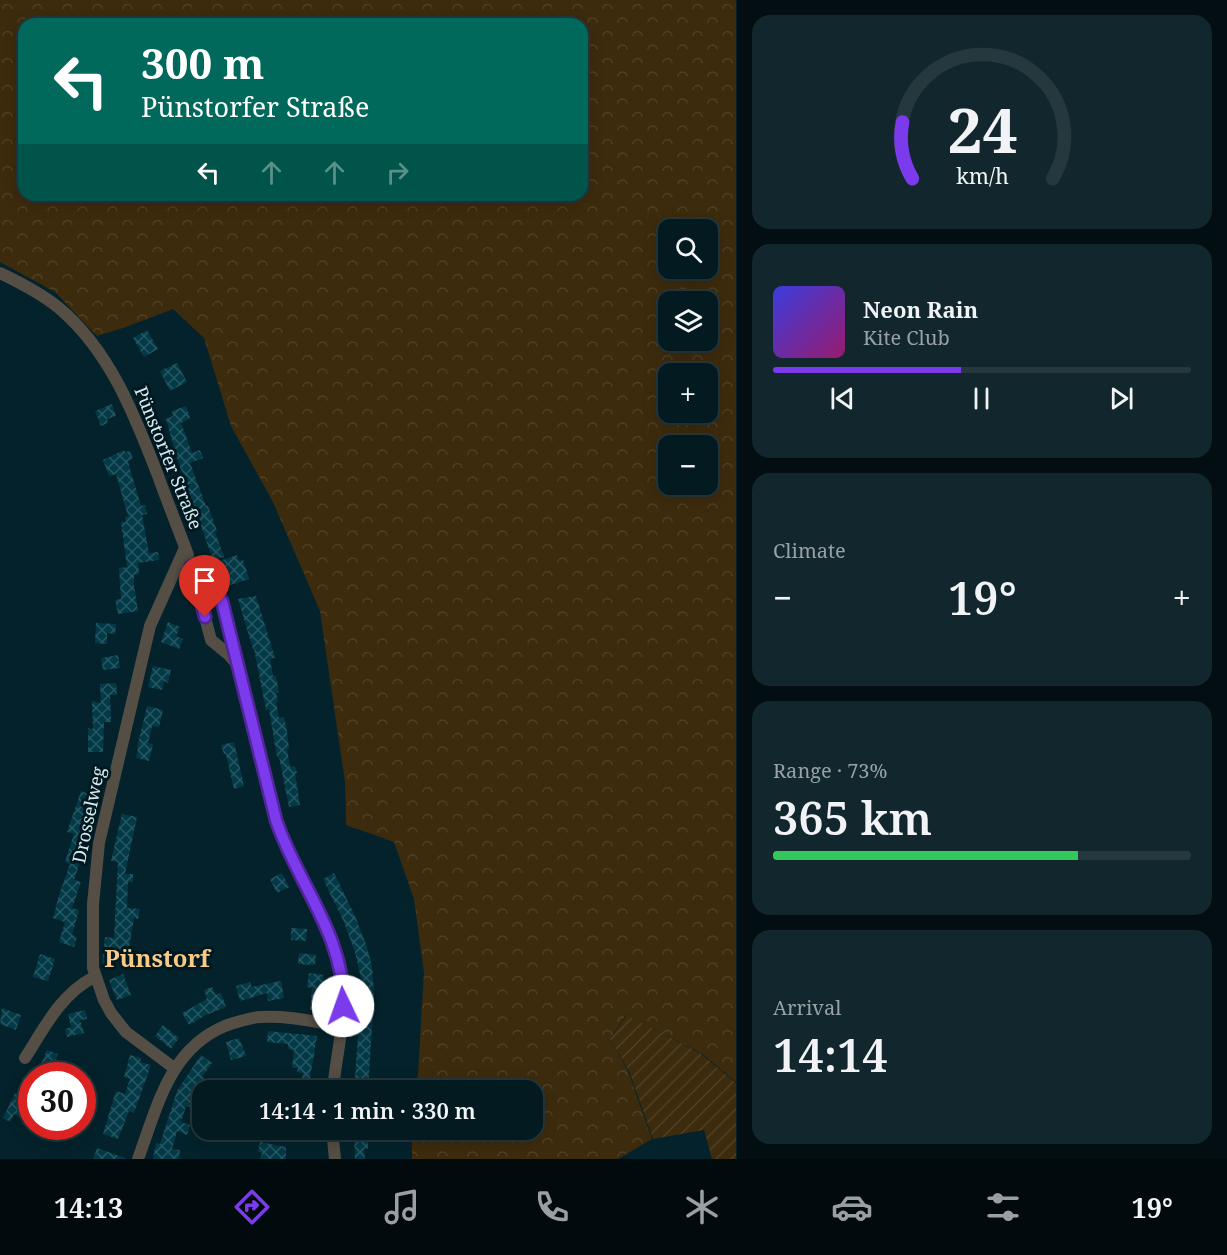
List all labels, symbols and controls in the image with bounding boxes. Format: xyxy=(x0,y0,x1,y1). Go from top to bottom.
text: 300 m xyxy=(141,34,265,91)
icon: left xyxy=(42,42,120,120)
text: 24 xyxy=(947,86,1017,171)
text: Pünstorfer Straße xyxy=(141,88,369,125)
icon: left xyxy=(192,156,225,189)
icon: ahead xyxy=(255,156,288,189)
icon: ahead xyxy=(318,156,351,189)
icon: right xyxy=(381,156,414,189)
text: km/h xyxy=(956,161,1009,190)
map controls xyxy=(658,219,718,495)
button: search xyxy=(658,219,718,279)
button: layers xyxy=(658,291,718,351)
text: Neon Rain xyxy=(863,294,978,324)
text: Kite Club xyxy=(863,324,950,351)
button: + xyxy=(658,363,718,423)
icon: previous xyxy=(826,382,859,415)
icon: pause xyxy=(965,382,998,415)
icon: next xyxy=(1105,382,1138,415)
street label: Pünstorfer Straße xyxy=(129,383,209,533)
button: − xyxy=(658,435,718,495)
text: Climate xyxy=(773,537,846,564)
pin xyxy=(179,555,230,617)
icon: arrive xyxy=(188,564,221,597)
text: 19° xyxy=(948,567,1017,628)
text: − xyxy=(773,575,792,620)
text: + xyxy=(1173,575,1191,620)
text: Range · 73% xyxy=(773,757,887,784)
street label: Drosselweg xyxy=(66,764,110,865)
text: 365 km xyxy=(773,787,932,848)
district label: Pünstorf xyxy=(104,941,212,974)
position arrow xyxy=(311,974,375,1038)
text: Arrival xyxy=(773,994,841,1021)
text: 14:14 xyxy=(773,1024,888,1085)
speed limit sign: 30 xyxy=(18,1062,96,1140)
text: 14:14 · 1 min · 330 m xyxy=(259,1095,476,1125)
icon: directions xyxy=(231,1186,273,1228)
icon: music xyxy=(381,1186,423,1228)
icon: phone xyxy=(531,1186,573,1228)
icon: climate xyxy=(681,1186,723,1228)
icon: car xyxy=(831,1186,873,1228)
icon: filters xyxy=(982,1186,1024,1228)
text: 14:13 xyxy=(54,1189,123,1226)
text: 19° xyxy=(1132,1189,1173,1226)

